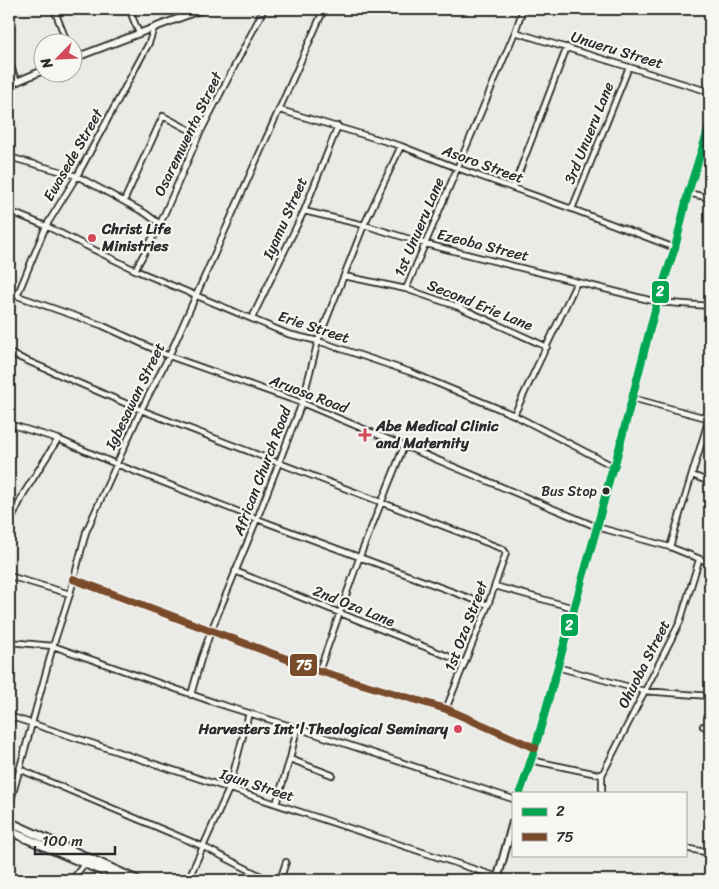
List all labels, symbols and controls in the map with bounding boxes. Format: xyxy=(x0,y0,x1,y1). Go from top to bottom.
street label: Unueru Street xyxy=(568,24,667,77)
north arrow xyxy=(32,32,82,82)
text: N xyxy=(33,53,60,74)
street label: Osaremwenta Street xyxy=(147,66,230,201)
street label: 3rd Unueru Lane xyxy=(557,78,621,188)
street label: Ewasede Street xyxy=(36,103,111,206)
street label: Asoro Street xyxy=(438,137,528,191)
street label: Iyamu Street xyxy=(255,172,315,264)
street label: 1st Unueru Lane xyxy=(386,173,452,281)
place label: Christ Life Ministries xyxy=(101,216,172,259)
street label: Ezeoba Street xyxy=(434,221,532,269)
marker: Christ Life Ministries xyxy=(86,232,98,244)
street label: Second Erie Lane xyxy=(423,272,537,338)
text: 2 xyxy=(655,279,665,304)
line badge: 2 xyxy=(651,280,670,304)
street label: Erie Street xyxy=(275,303,354,351)
street label: Igbesawan Street xyxy=(97,338,172,455)
street label: Aruosa Road xyxy=(265,367,353,421)
street label: African Church Road xyxy=(225,402,299,540)
place label: Abe Medical Clinic and Maternity xyxy=(375,413,499,456)
marker: Abe Medical Clinic and Maternity xyxy=(358,428,372,442)
place label: Bus Stop xyxy=(541,479,598,504)
marker: Bus Stop xyxy=(601,486,611,496)
street label: 1st Oza Street xyxy=(437,576,496,675)
street label: 2nd Oza Lane xyxy=(309,578,399,634)
line badge: 2 xyxy=(560,613,579,637)
text: 2 xyxy=(564,613,574,638)
street label: Ohuoba Street xyxy=(611,615,678,713)
line badge: 75 xyxy=(289,653,318,677)
text: 75 xyxy=(296,653,313,678)
place label: Harvesters Int'l Theological Seminary xyxy=(198,716,448,742)
marker: Harvesters Int'l Theological Seminary xyxy=(452,723,464,735)
street label: Igun Street xyxy=(216,760,298,809)
legend xyxy=(512,792,686,856)
text: 2 xyxy=(556,798,565,824)
scale bar xyxy=(35,824,115,856)
text: 75 xyxy=(556,824,574,850)
text: 100 m xyxy=(42,828,83,854)

